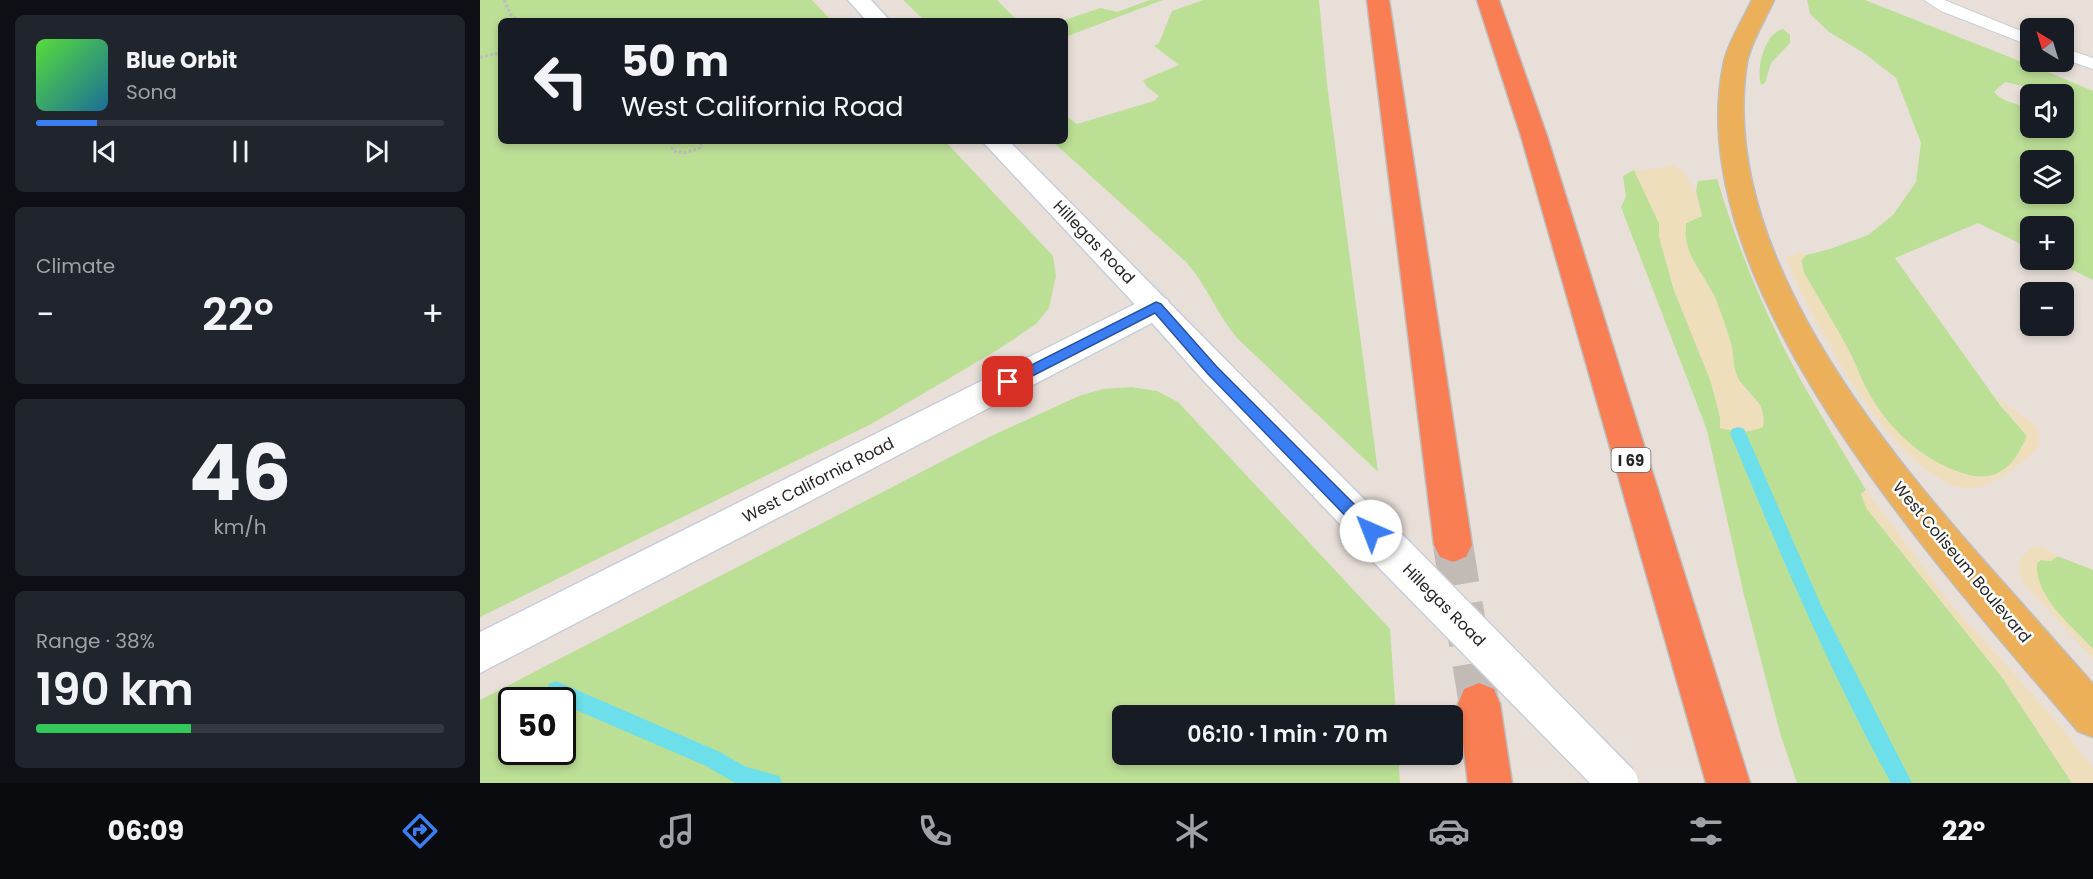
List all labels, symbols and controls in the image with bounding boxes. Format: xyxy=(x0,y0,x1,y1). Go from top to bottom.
north arrow xyxy=(2020,18,2074,72)
map controls xyxy=(2020,18,2074,336)
text: 50 m xyxy=(621,32,729,91)
icon: left xyxy=(522,42,600,120)
text: Blue Orbit xyxy=(126,45,237,76)
text: Sona xyxy=(126,78,177,106)
button: sound xyxy=(2020,84,2074,138)
text: West California Road xyxy=(621,88,903,125)
icon: previous xyxy=(88,135,121,168)
icon: pause xyxy=(224,135,257,168)
icon: next xyxy=(360,135,393,168)
button: layers xyxy=(2020,150,2074,204)
street label: Hillegas Road xyxy=(1048,195,1140,289)
button: + xyxy=(2020,216,2074,270)
text: Climate xyxy=(36,252,115,280)
button: − xyxy=(2020,282,2074,336)
text: 22° xyxy=(202,283,274,346)
text: − xyxy=(36,291,54,338)
text: + xyxy=(421,291,444,338)
pin xyxy=(982,356,1033,407)
icon: arrive xyxy=(991,365,1024,398)
text: 46 xyxy=(189,418,291,527)
street label: West California Road xyxy=(738,432,898,528)
road number: I 69 xyxy=(1612,448,1650,472)
street label: West Coliseum Boulevard xyxy=(1887,476,2037,648)
position arrow xyxy=(1339,499,1403,563)
text: km/h xyxy=(213,513,267,541)
street label: Hillegas Road xyxy=(1397,558,1491,652)
text: Range · 38% xyxy=(36,627,155,655)
text: 190 km xyxy=(36,658,194,721)
speed limit sign: 50 xyxy=(498,687,576,765)
text: 06:10 · 1 min · 70 m xyxy=(1187,719,1388,750)
icon: directions xyxy=(399,810,441,852)
icon: music xyxy=(656,810,698,852)
icon: phone xyxy=(914,810,956,852)
icon: climate xyxy=(1171,810,1213,852)
icon: car xyxy=(1428,810,1470,852)
icon: filters xyxy=(1685,810,1727,852)
text: 06:09 xyxy=(108,812,184,849)
text: 22° xyxy=(1942,812,1985,849)

